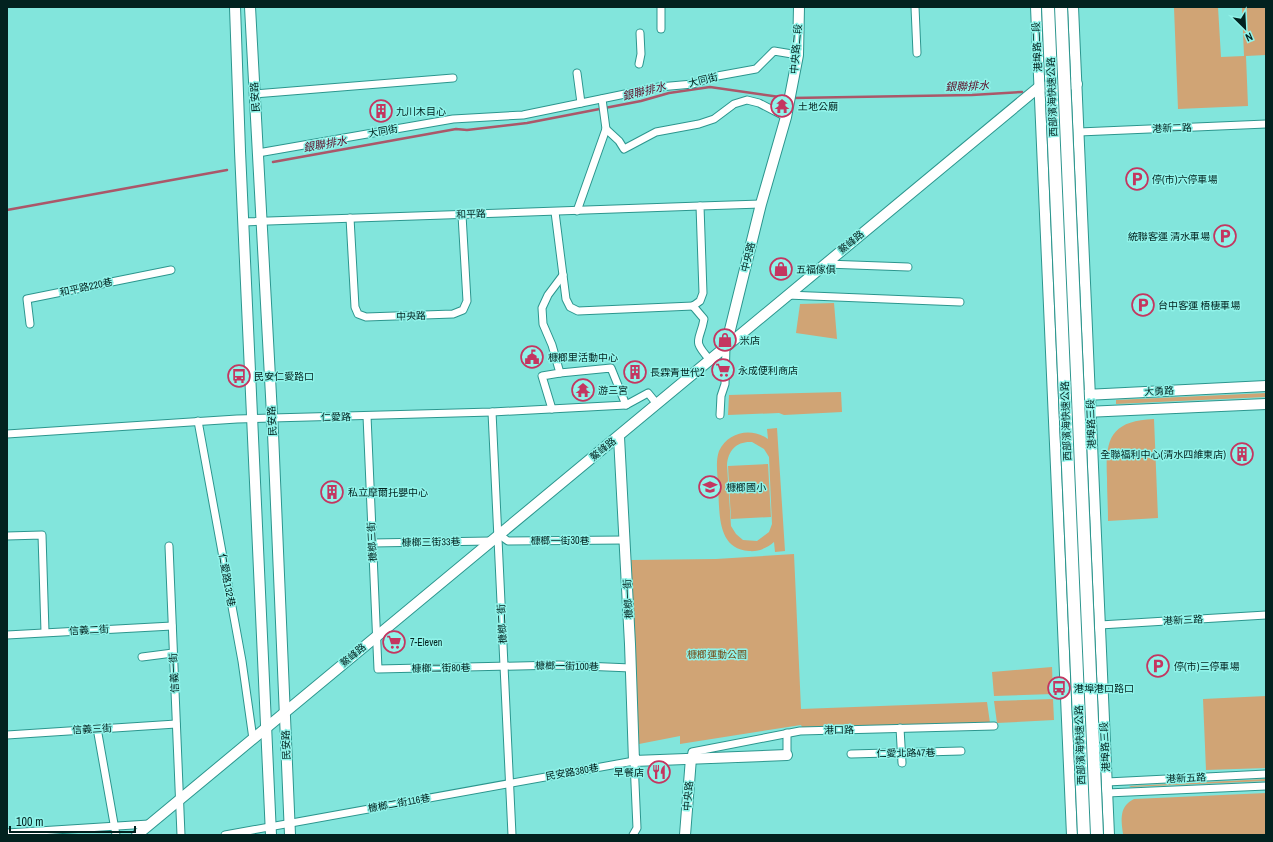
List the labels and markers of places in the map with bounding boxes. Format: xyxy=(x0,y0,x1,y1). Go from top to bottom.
temple icon: 土地公廟 xyxy=(769,93,795,119)
building icon: 九川木目心 xyxy=(368,98,394,124)
place label: 土地公廟 xyxy=(798,100,838,113)
place label: 九川木目心 xyxy=(396,105,446,118)
parking icon: 停(市)六停車場 xyxy=(1124,166,1150,192)
place label: 停(市)六停車場 xyxy=(1152,173,1217,186)
parking icon: 統聯客運 清水車場 xyxy=(1212,223,1238,249)
place label: 統聯客運 清水車場 xyxy=(1128,230,1210,243)
shop icon: 五福傢俱 xyxy=(768,256,794,282)
place label: 五福傢俱 xyxy=(796,263,836,276)
parking icon: 台中客運 梧棲車場 xyxy=(1130,292,1156,318)
place label: 台中客運 梧棲車場 xyxy=(1158,299,1240,312)
shop icon: 米店 xyxy=(712,327,738,353)
place label: 米店 xyxy=(740,334,760,347)
public building icon: 槺榔里活動中心 xyxy=(519,344,545,370)
place label: 槺榔里活動中心 xyxy=(548,351,618,364)
supermarket icon: 永成便利商店 xyxy=(710,357,736,383)
building icon: 長霖青世代2 xyxy=(622,359,648,385)
bus stop icon: 民安仁愛路口 xyxy=(226,363,252,389)
place label: 永成便利商店 xyxy=(738,364,798,377)
place label: 長霖青世代2 xyxy=(650,366,705,379)
place label: 民安仁愛路口 xyxy=(254,370,314,383)
temple icon: 游三宮 xyxy=(570,377,596,403)
place label: 游三宮 xyxy=(598,384,628,397)
building icon: 全聯福利中心(清水四維東店) xyxy=(1229,441,1255,467)
place label: 全聯福利中心(清水四維東店) xyxy=(1101,448,1226,461)
school or university icon: 槺榔國小 xyxy=(697,474,723,500)
building icon: 私立摩爾托嬰中心 xyxy=(319,479,345,505)
place label: 槺榔國小 xyxy=(726,481,766,494)
place label: 私立摩爾托嬰中心 xyxy=(348,486,428,499)
supermarket icon: 7-Eleven xyxy=(381,629,407,655)
place label: 7-Eleven xyxy=(410,636,442,649)
parking icon: 停(市)三停車場 xyxy=(1145,653,1171,679)
place label: 停(市)三停車場 xyxy=(1174,660,1239,673)
bus stop icon: 港埠港口路口 xyxy=(1046,675,1072,701)
place label: 港埠港口路口 xyxy=(1074,682,1134,695)
restaurant icon: 早餐店 xyxy=(646,759,672,785)
place label: 早餐店 xyxy=(614,766,644,779)

